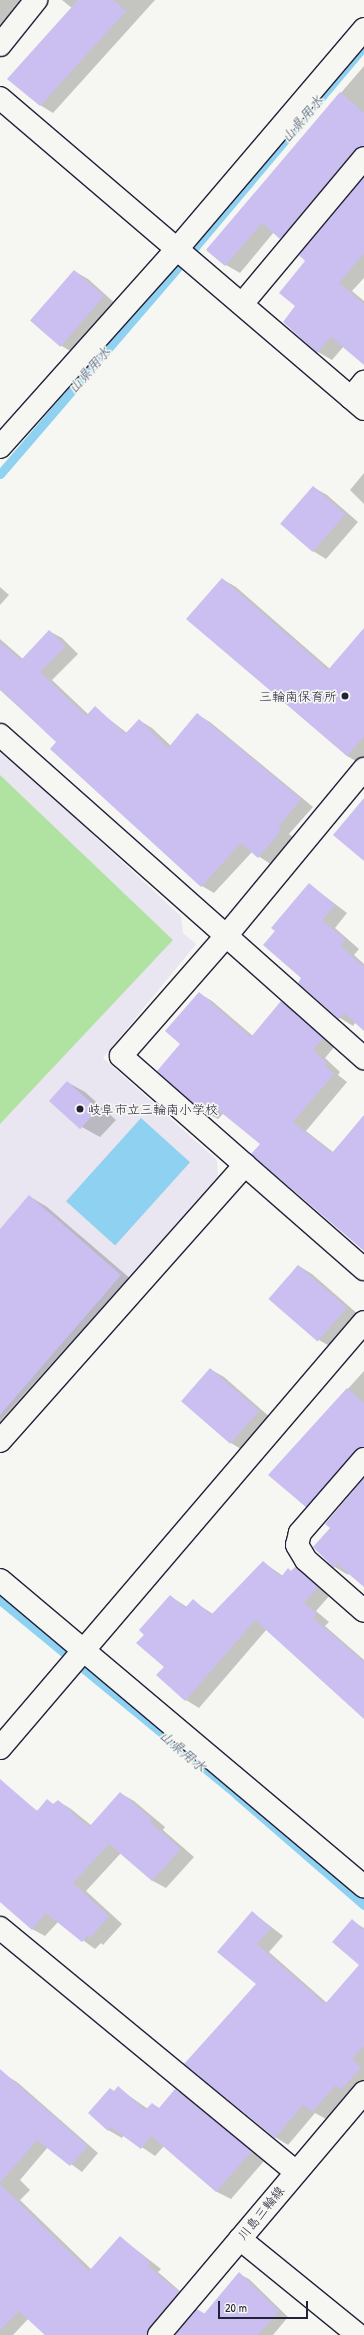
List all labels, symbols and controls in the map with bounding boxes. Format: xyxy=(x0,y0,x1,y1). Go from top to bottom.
water label: 山県用水 xyxy=(278,92,326,146)
water label: 山県用水 xyxy=(64,343,114,397)
place label: 三輪南保育所 xyxy=(259,688,337,704)
marker: 三輪南保育所 xyxy=(340,691,350,701)
place label: 岐阜市立三輪南小学校 xyxy=(88,1101,218,1117)
marker: 岐阜市立三輪南小学校 xyxy=(75,1104,85,1114)
water label: 山県用水 xyxy=(156,1727,210,1775)
street label: 川島三輪線 xyxy=(234,2183,288,2243)
scale bar xyxy=(220,2293,310,2319)
text: 20 m xyxy=(225,2299,247,2316)

